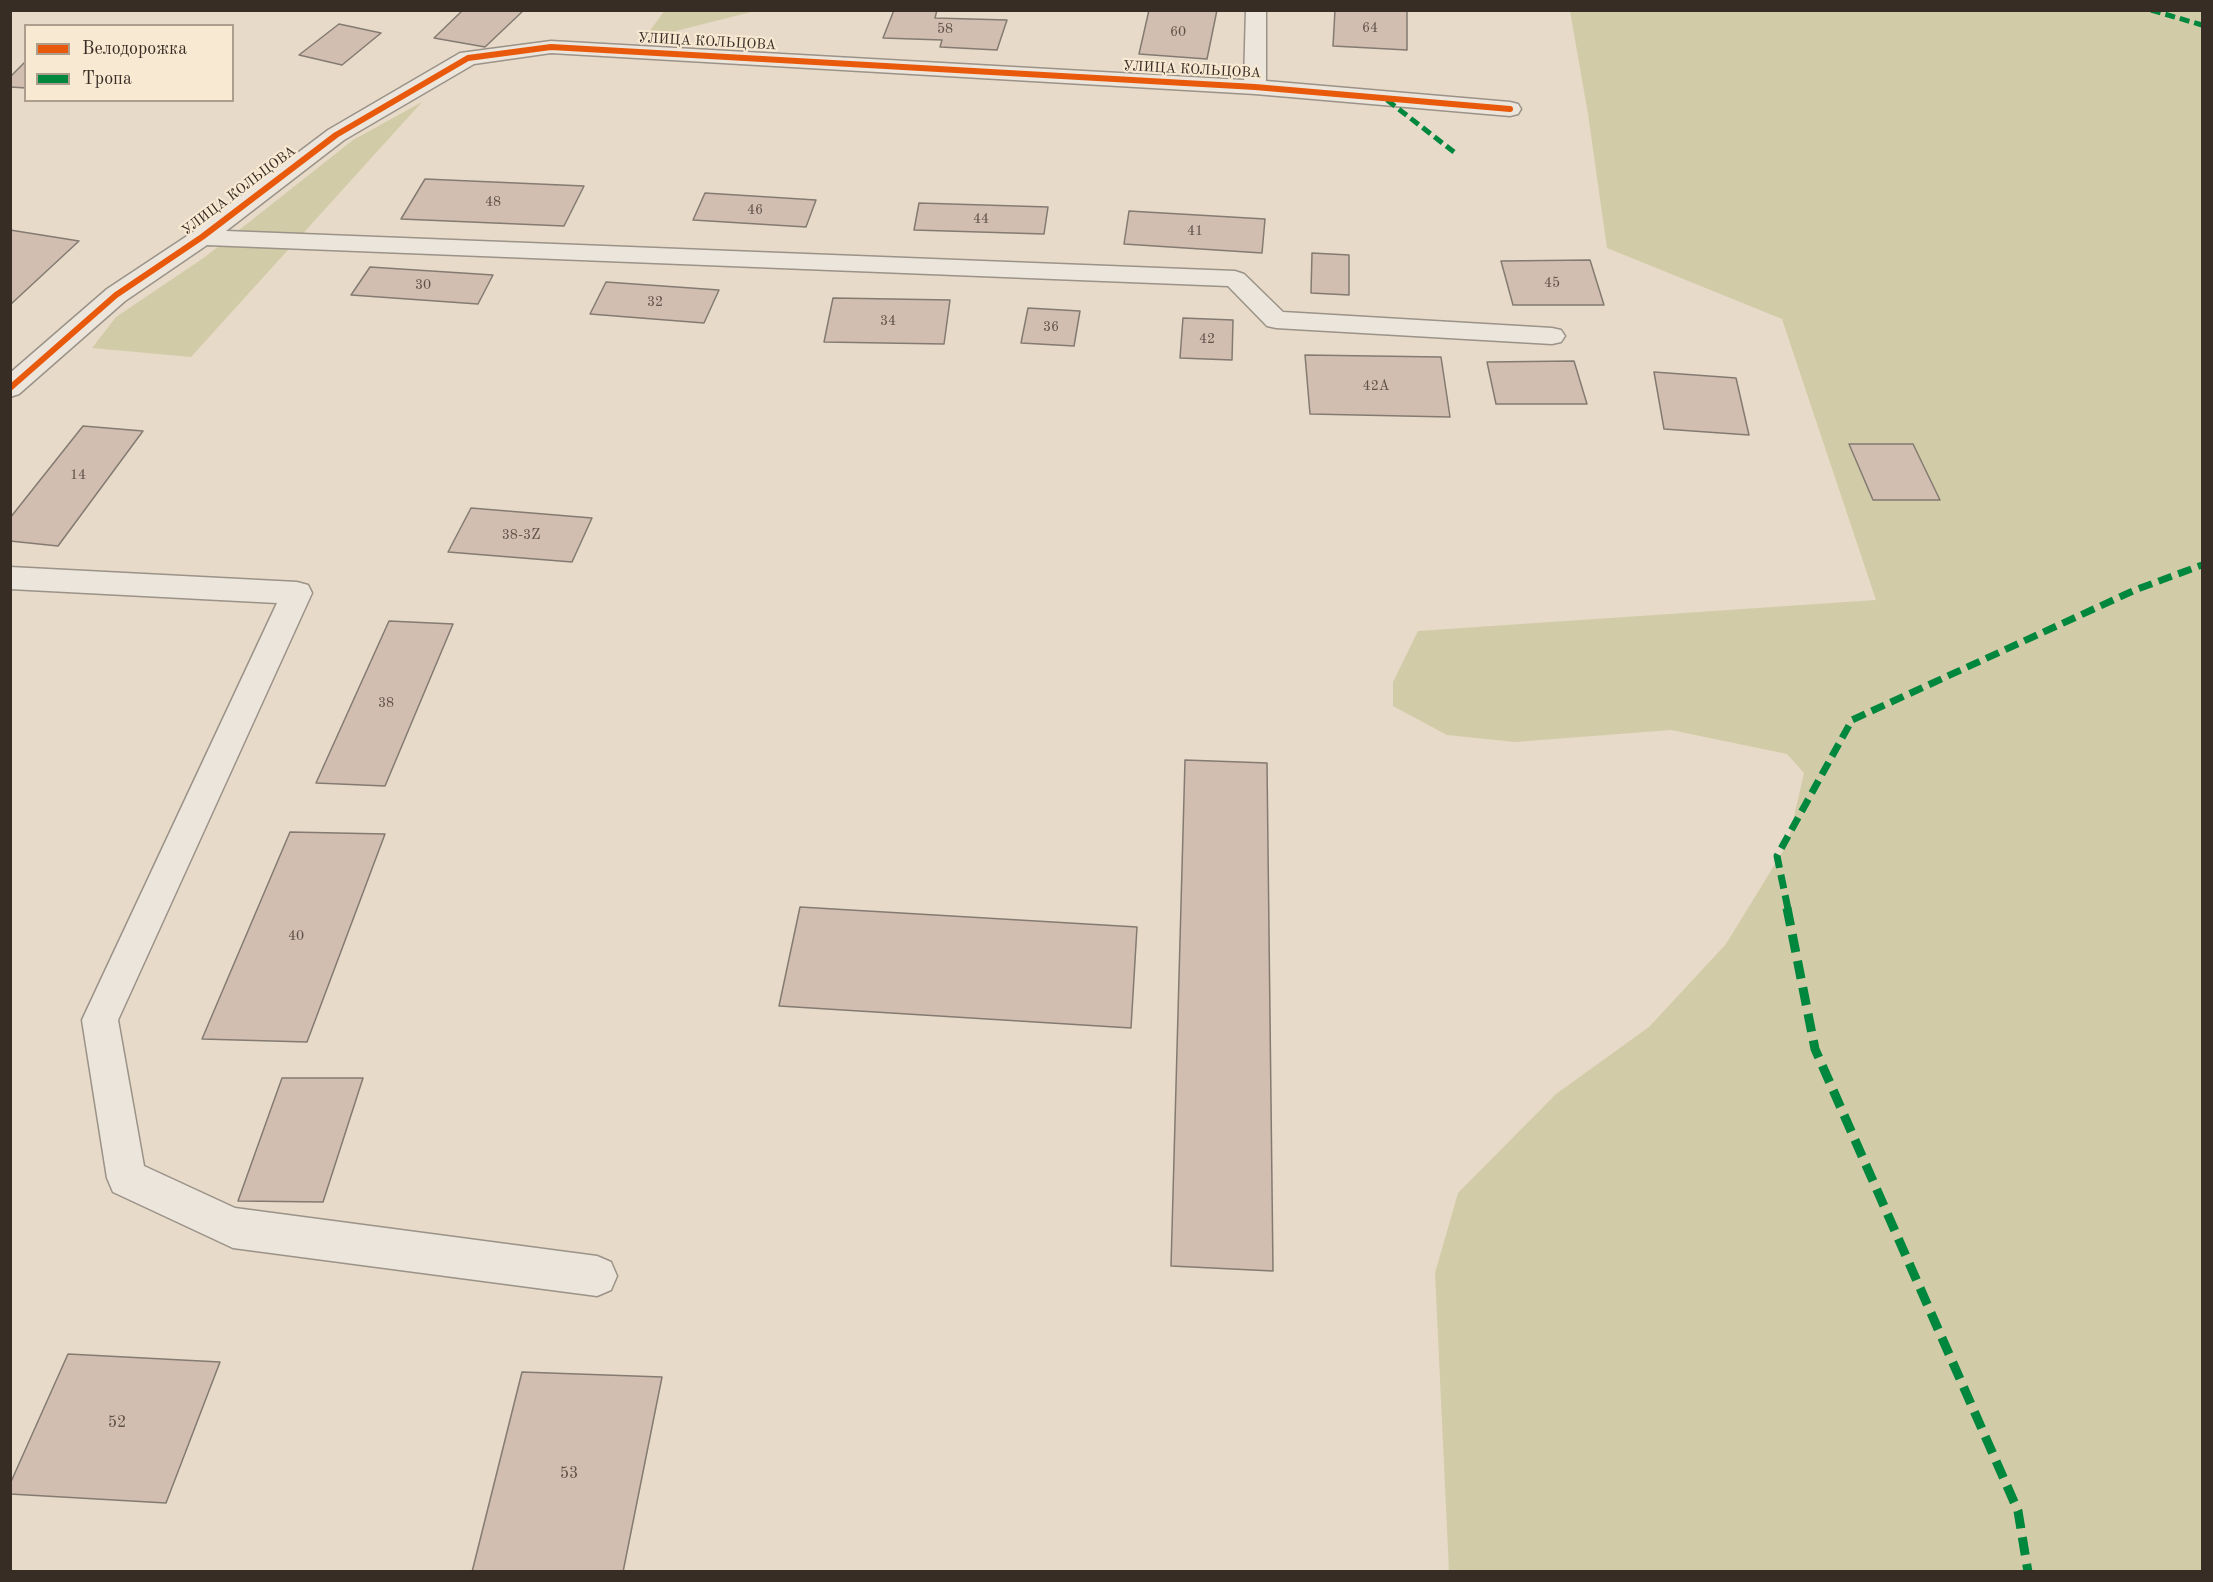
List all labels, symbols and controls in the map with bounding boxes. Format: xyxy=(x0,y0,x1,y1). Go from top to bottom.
house number: 64 xyxy=(1362,20,1378,36)
house number: 58 xyxy=(937,21,953,37)
legend xyxy=(24,24,234,102)
house number: 60 xyxy=(1170,24,1186,40)
street label: УЛИЦА КОЛЬЦОВА xyxy=(637,30,777,54)
text: Велодорожка xyxy=(82,40,187,58)
street label: УЛИЦА КОЛЬЦОВА xyxy=(1122,58,1262,82)
text: Тропа xyxy=(82,70,132,88)
street label: УЛИЦА КОЛЬЦОВА xyxy=(179,143,299,239)
house number: 48 xyxy=(485,194,501,210)
house number: 46 xyxy=(747,202,763,218)
house number: 44 xyxy=(973,211,989,227)
house number: 41 xyxy=(1187,223,1203,239)
house number: 45 xyxy=(1544,275,1560,291)
house number: 30 xyxy=(415,277,431,293)
house number: 32 xyxy=(647,294,663,310)
house number: 34 xyxy=(880,313,896,329)
house number: 36 xyxy=(1043,319,1059,335)
house number: 42 xyxy=(1199,331,1215,347)
house number: 42А xyxy=(1363,378,1389,394)
house number: 14 xyxy=(70,467,86,483)
house number: 38-3Z xyxy=(502,527,540,543)
house number: 38 xyxy=(378,695,394,711)
house number: 40 xyxy=(288,928,304,944)
house number: 52 xyxy=(108,1413,126,1433)
house number: 53 xyxy=(560,1464,578,1484)

